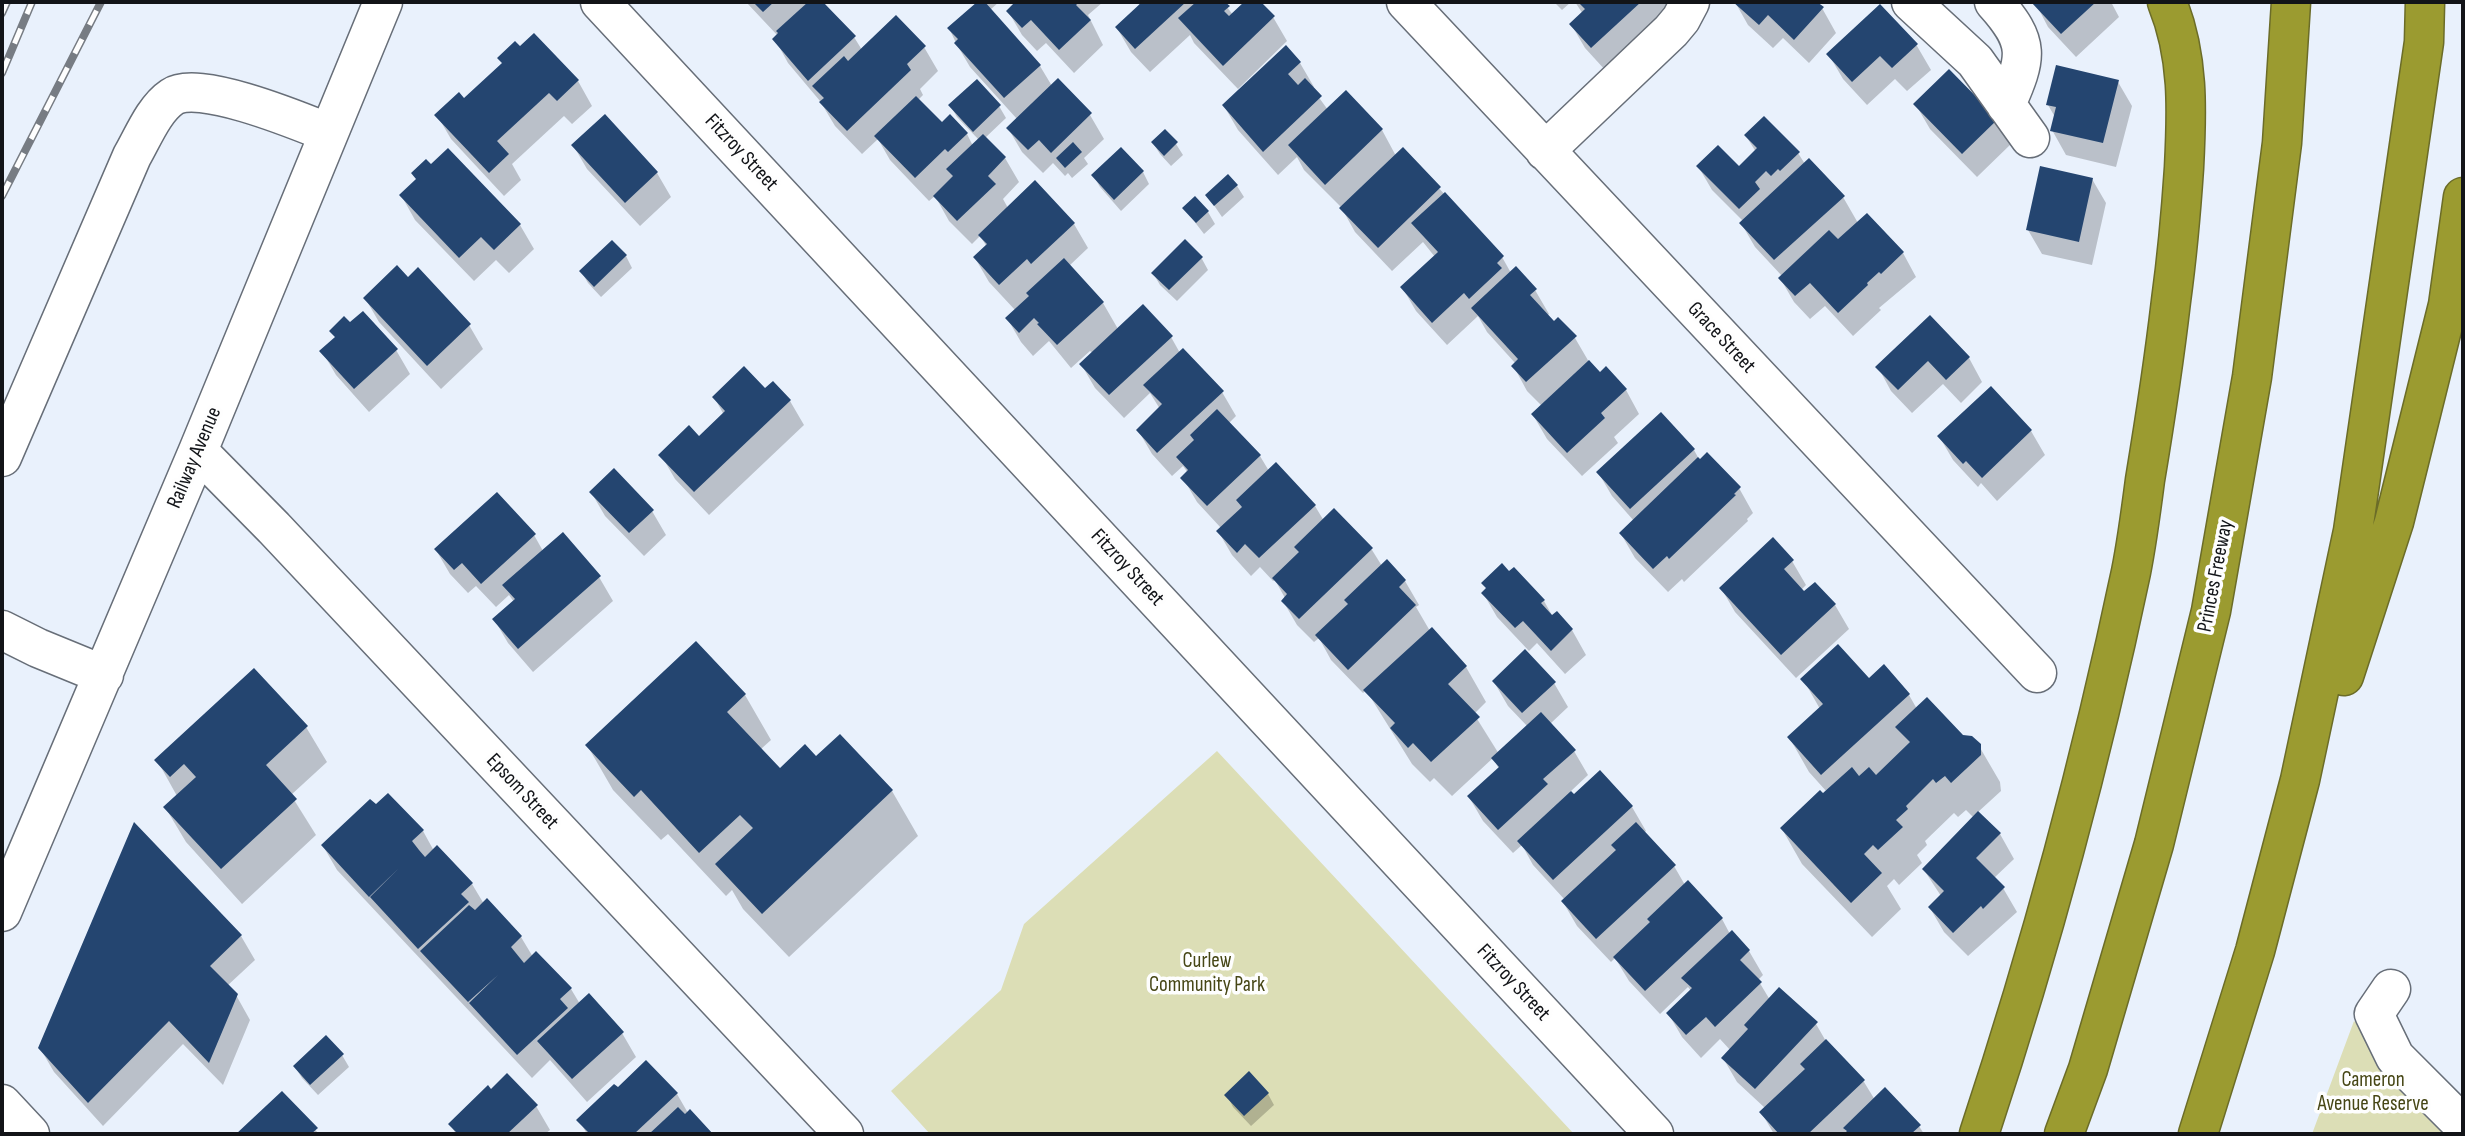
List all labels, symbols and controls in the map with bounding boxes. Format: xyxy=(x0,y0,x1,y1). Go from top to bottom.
street label: Fitzroy Street xyxy=(699,109,783,197)
street label: Grace Street xyxy=(1682,297,1760,379)
street label: Railway Avenue xyxy=(162,404,228,512)
street label: Princes Freeway xyxy=(2193,518,2239,634)
street label: Fitzroy Street xyxy=(1085,524,1169,612)
street label: Epsom Street xyxy=(480,749,564,835)
street label: Fitzroy Street xyxy=(1471,939,1555,1027)
park label: Curlew Community Park xyxy=(1149,949,1265,999)
park label: Cameron Avenue Reserve xyxy=(2317,1068,2429,1118)

